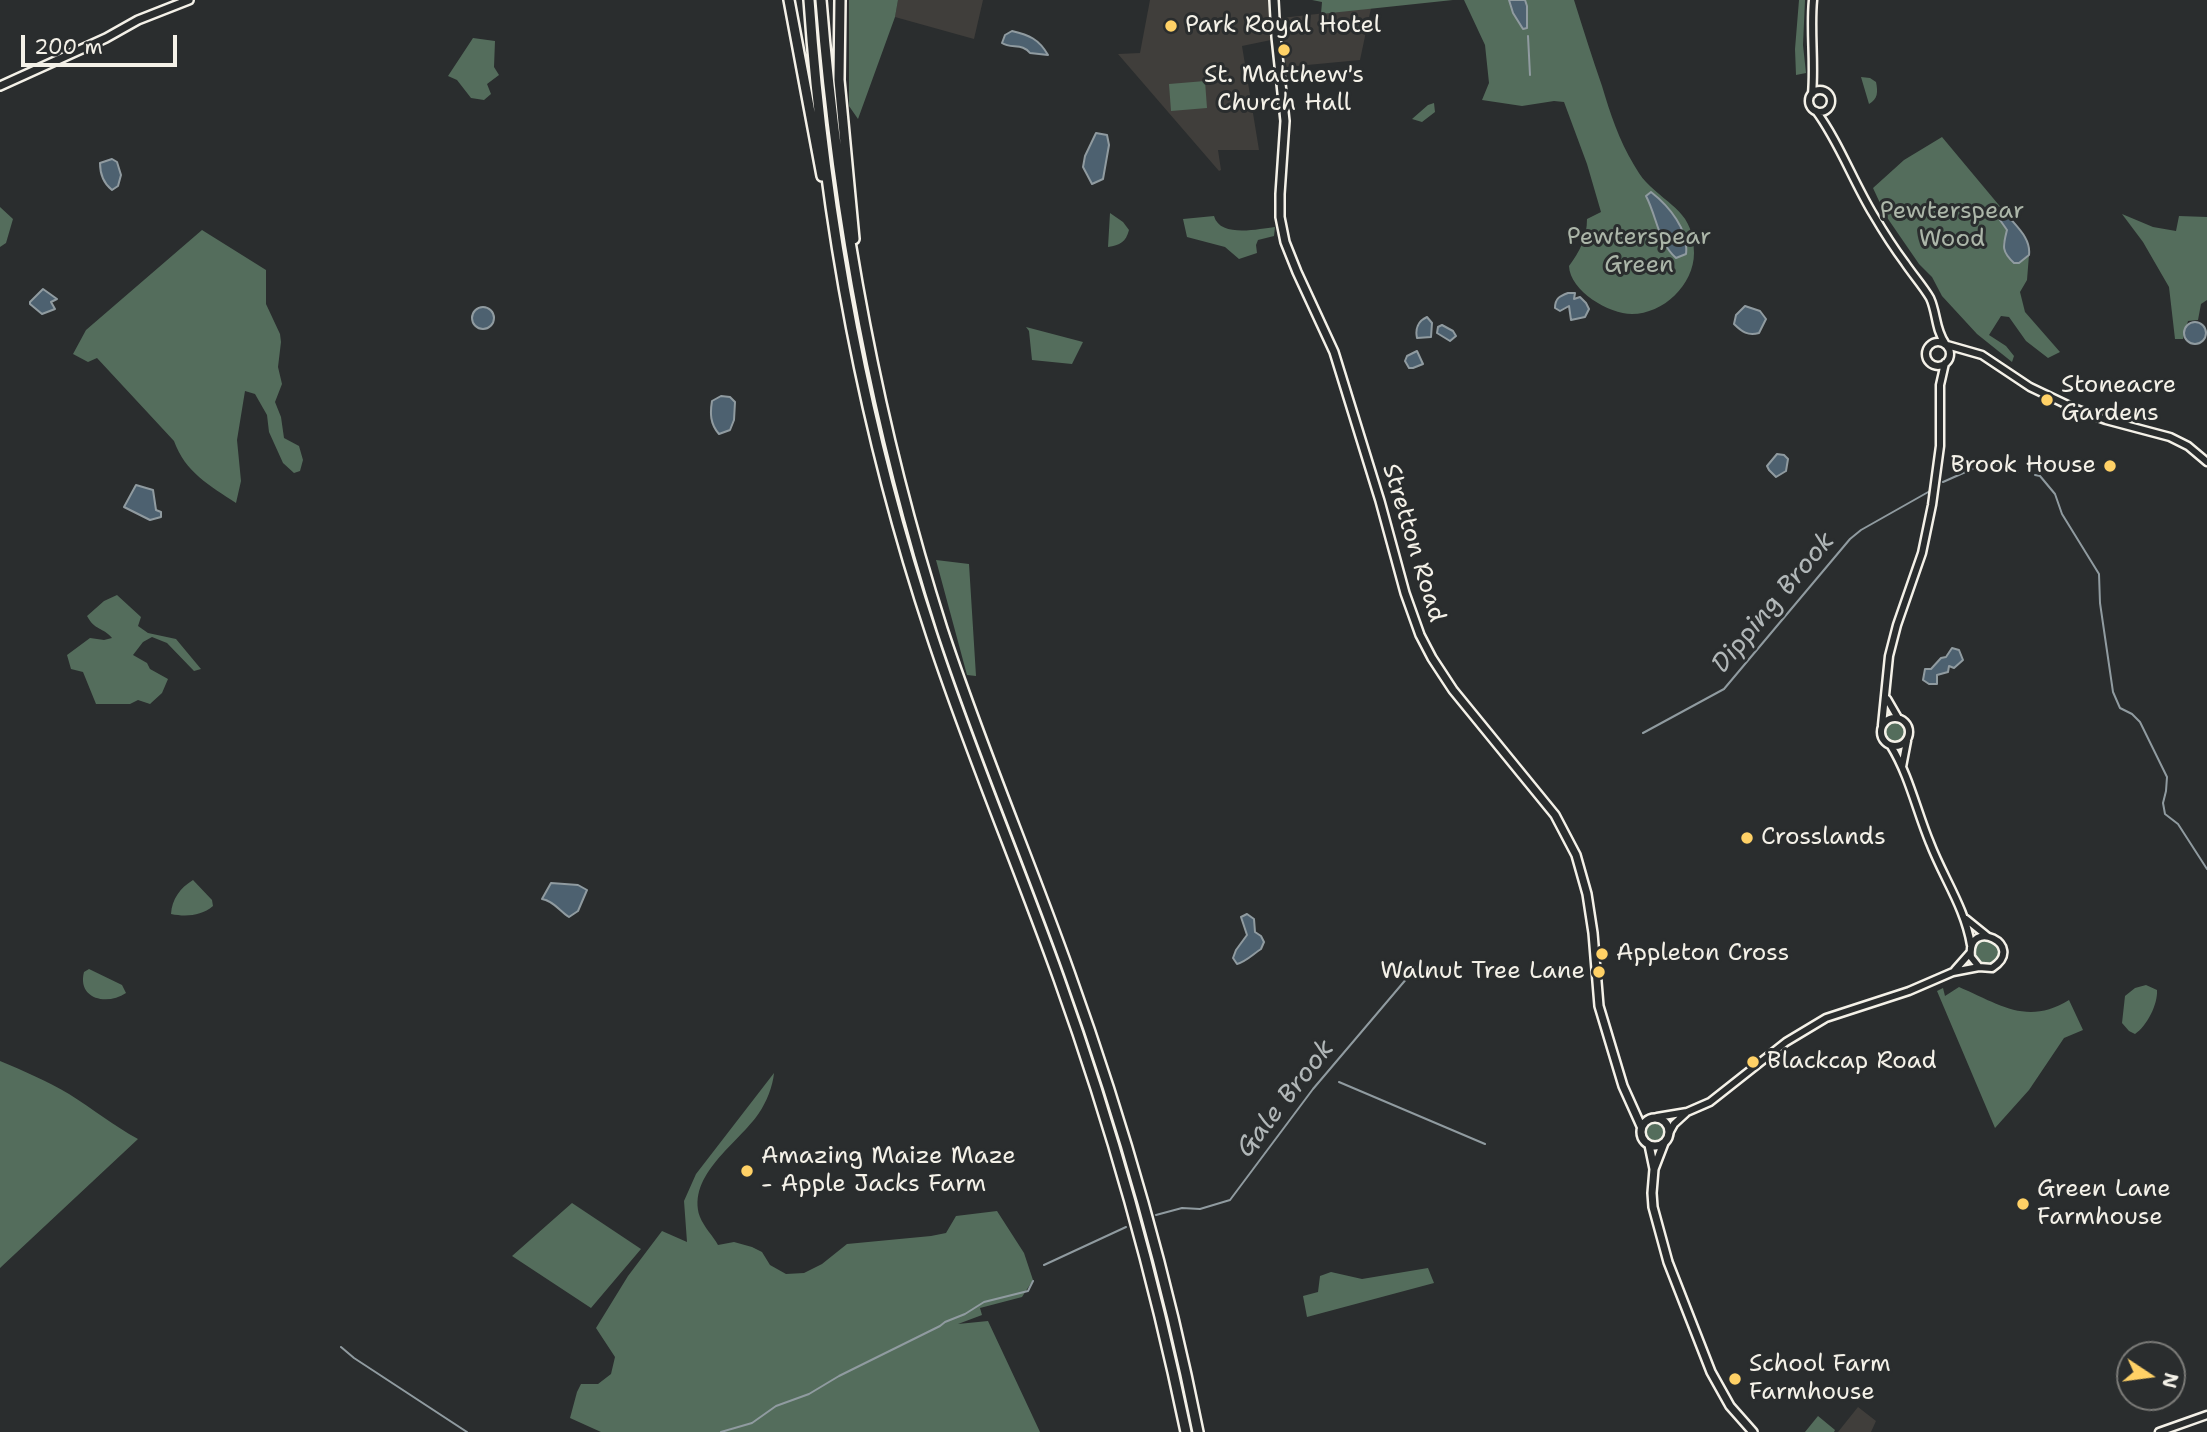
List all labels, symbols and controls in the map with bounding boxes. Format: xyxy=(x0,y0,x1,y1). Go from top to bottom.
place label: Park Royal Hotel xyxy=(1185,12,1381,40)
marker: Park Royal Hotel xyxy=(1163,18,1179,34)
scale bar xyxy=(24,21,180,65)
text: 200 m xyxy=(34,33,103,61)
marker: St. Matthew's Church Hall xyxy=(1276,42,1292,58)
place label: St. Matthew's Church Hall xyxy=(1204,62,1364,118)
park label: Pewterspear Wood xyxy=(1880,198,2024,254)
park label: Pewterspear Green xyxy=(1567,224,1711,280)
place label: Stoneacre Gardens xyxy=(2061,372,2176,428)
marker: Stoneacre Gardens xyxy=(2039,392,2055,408)
place label: Brook House xyxy=(1950,452,2096,480)
marker: Brook House xyxy=(2102,458,2118,474)
street label: Stretton Road xyxy=(1375,460,1451,626)
water label: Dipping Brook xyxy=(1706,526,1842,680)
place label: Crosslands xyxy=(1761,824,1886,852)
marker: Crosslands xyxy=(1739,830,1755,846)
place label: Appleton Cross xyxy=(1616,940,1789,968)
marker: Appleton Cross xyxy=(1594,946,1610,962)
place label: Walnut Tree Lane xyxy=(1380,958,1585,986)
marker: Walnut Tree Lane xyxy=(1591,964,1607,980)
water label: Gale Brook xyxy=(1230,1034,1342,1164)
place label: Blackcap Road xyxy=(1767,1048,1937,1076)
marker: Blackcap Road xyxy=(1745,1054,1761,1070)
place label: Amazing Maize Maze - Apple Jacks Farm xyxy=(761,1143,1016,1199)
marker: Amazing Maize Maze - Apple Jacks Farm xyxy=(739,1163,755,1179)
place label: Green Lane Farmhouse xyxy=(2037,1176,2171,1232)
marker: Green Lane Farmhouse xyxy=(2015,1196,2031,1212)
north arrow xyxy=(2116,1341,2186,1411)
place label: School Farm Farmhouse xyxy=(1749,1351,1891,1407)
text: N xyxy=(2156,1370,2184,1391)
marker: School Farm Farmhouse xyxy=(1727,1371,1743,1387)

